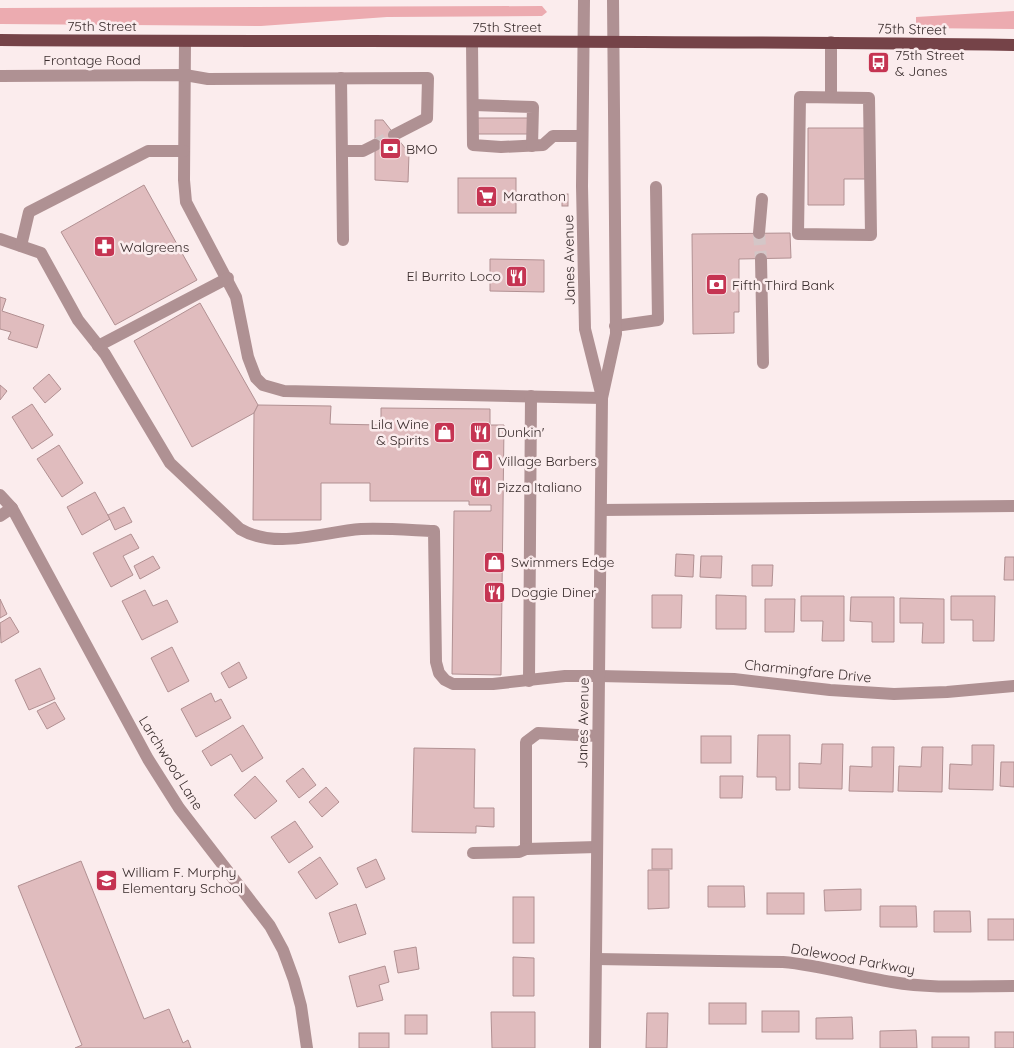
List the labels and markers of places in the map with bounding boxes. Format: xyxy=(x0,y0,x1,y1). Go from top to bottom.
place label: 75th Street & Janes xyxy=(895,46,965,80)
bus stop icon: 75th Street & Janes xyxy=(867,51,891,75)
bank icon: BMO xyxy=(378,137,402,161)
place label: BMO xyxy=(406,140,438,158)
supermarket icon: Marathon xyxy=(475,184,499,208)
place label: Marathon xyxy=(503,187,566,205)
pharmacy icon: Walgreens xyxy=(92,235,116,259)
place label: Walgreens xyxy=(120,238,189,256)
restaurant icon: El Burrito Loco xyxy=(505,264,529,288)
place label: El Burrito Loco xyxy=(407,267,501,285)
bank icon: Fifth Third Bank xyxy=(704,273,728,297)
place label: Fifth Third Bank xyxy=(732,276,835,294)
place label: Lila Wine & Spirits xyxy=(371,415,429,449)
shop icon: Lila Wine & Spirits xyxy=(433,420,457,444)
restaurant icon: Dunkin' xyxy=(469,420,493,444)
place label: Dunkin' xyxy=(497,423,545,441)
shop icon: Village Barbers xyxy=(470,449,494,473)
place label: Village Barbers xyxy=(498,452,597,470)
restaurant icon: Pizza Italiano xyxy=(469,475,493,499)
place label: Pizza Italiano xyxy=(497,478,582,496)
shop icon: Swimmers Edge xyxy=(483,550,507,574)
place label: Swimmers Edge xyxy=(511,553,614,571)
restaurant icon: Doggie Diner xyxy=(483,580,507,604)
place label: Doggie Diner xyxy=(511,583,597,601)
place label: William F. Murphy Elementary School xyxy=(122,863,243,897)
school or university icon: William F. Murphy Elementary School xyxy=(94,868,118,892)

